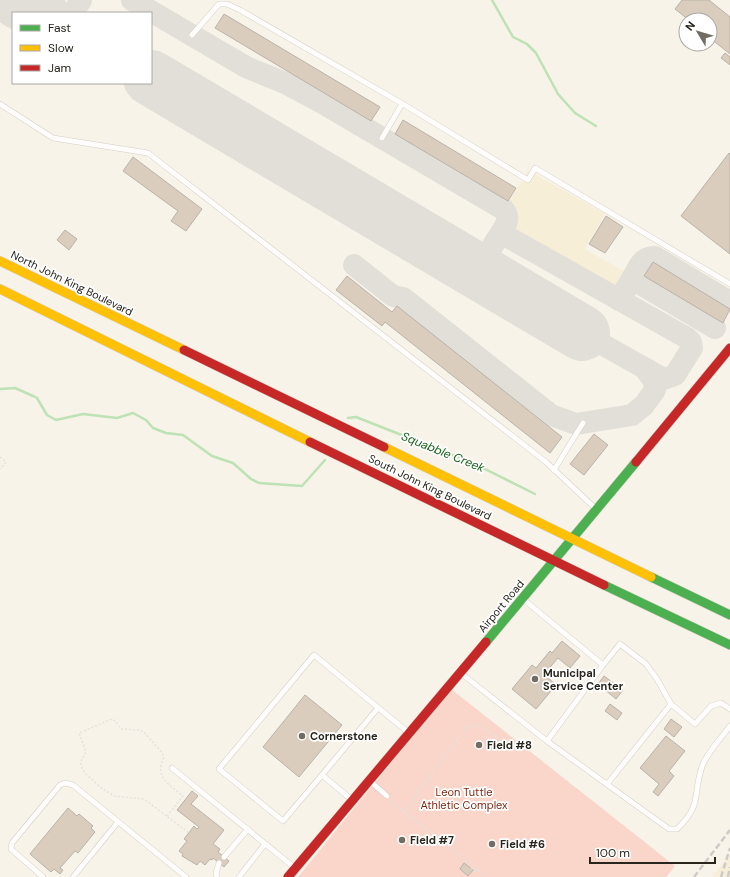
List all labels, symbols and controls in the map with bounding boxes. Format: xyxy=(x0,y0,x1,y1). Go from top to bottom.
legend xyxy=(12,12,152,84)
north arrow xyxy=(678,12,718,52)
text: N xyxy=(682,18,698,33)
text: Fast xyxy=(48,20,71,36)
text: Slow xyxy=(48,40,74,56)
text: Jam xyxy=(48,60,71,76)
street label: North John King Boulevard xyxy=(9,247,135,319)
water label: Squabble Creek xyxy=(399,428,488,476)
street label: South John King Boulevard xyxy=(366,451,494,523)
street label: Airport Road xyxy=(475,577,527,635)
place label: Municipal Service Center xyxy=(543,666,624,693)
marker: Municipal Service Center xyxy=(530,674,540,684)
place label: Cornerstone xyxy=(310,729,378,743)
marker: Cornerstone xyxy=(297,731,307,741)
place label: Field #8 xyxy=(487,738,532,752)
marker: Field #8 xyxy=(474,740,484,750)
park label: Leon Tuttle Athletic Complex xyxy=(420,785,508,812)
place label: Field #7 xyxy=(410,833,454,847)
marker: Field #7 xyxy=(397,835,407,845)
place label: Field #6 xyxy=(500,837,545,851)
marker: Field #6 xyxy=(487,839,497,849)
scale bar xyxy=(590,839,715,865)
text: 100 m xyxy=(596,845,630,861)

